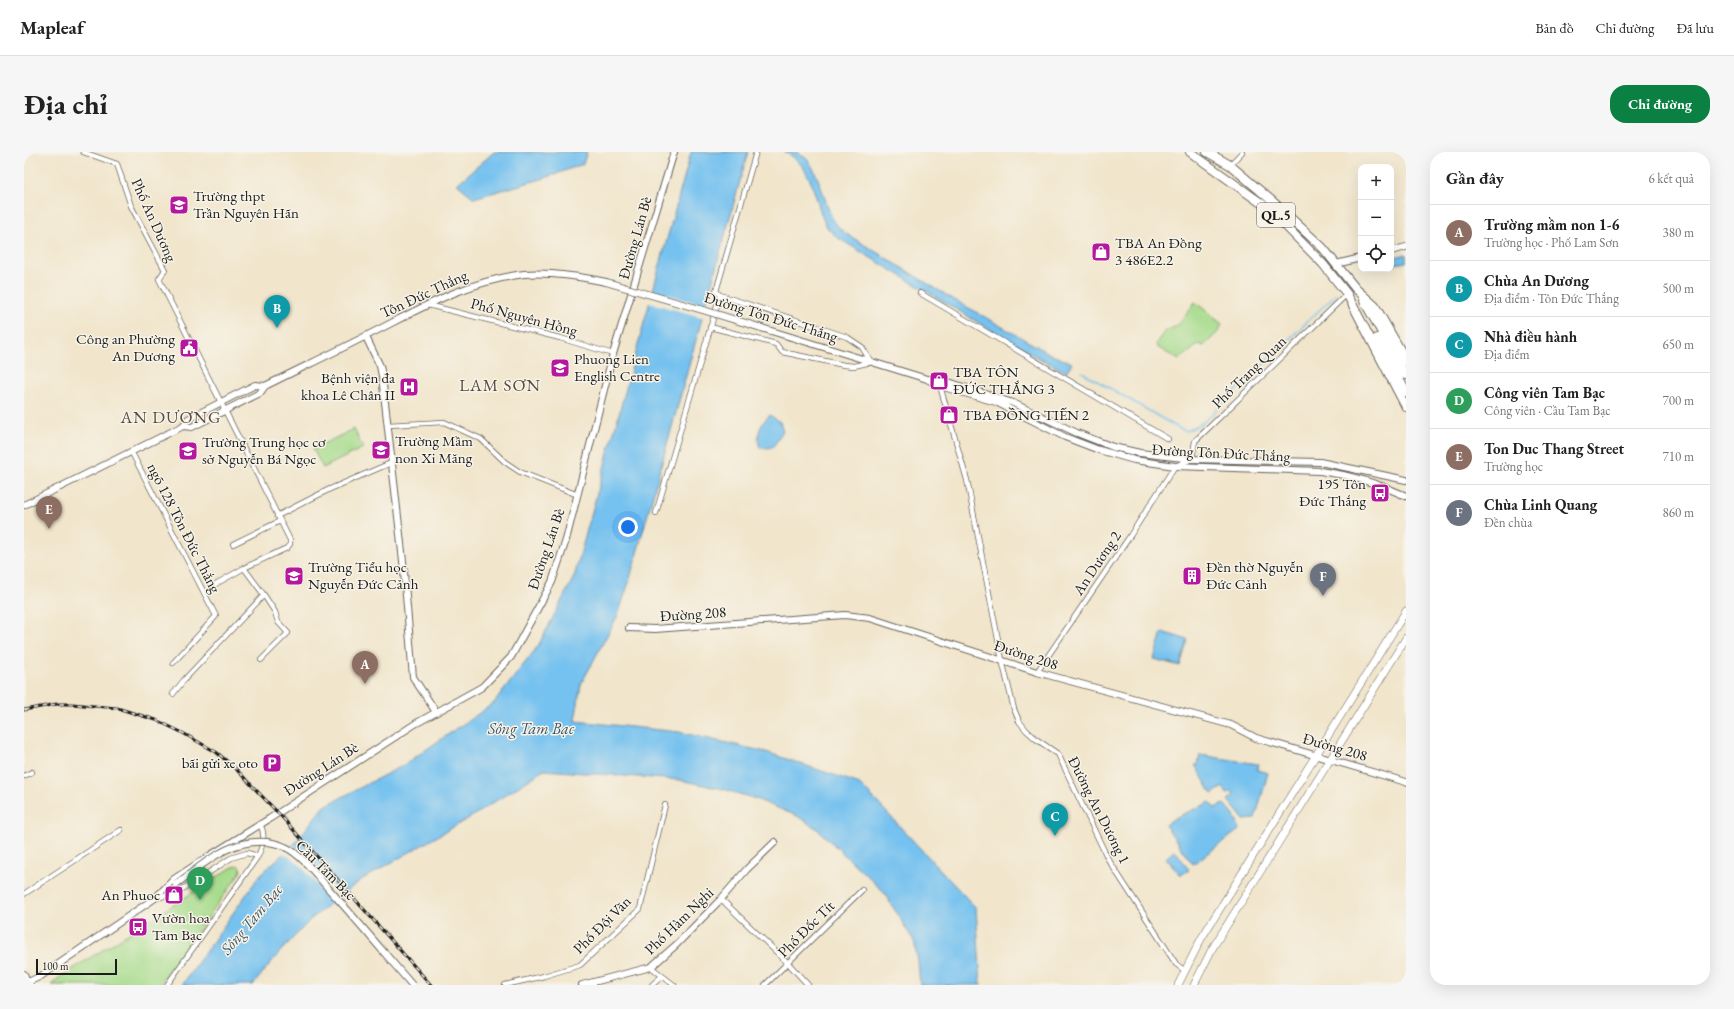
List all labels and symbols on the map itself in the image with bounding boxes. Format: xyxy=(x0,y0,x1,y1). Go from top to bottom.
street label: Phố An Dương xyxy=(128,175,182,265)
place label: Trường thpt Trần Nguyên Hãn xyxy=(193,186,299,222)
school or university icon: Trường thpt Trần Nguyên Hãn xyxy=(168,194,190,216)
street label: Đường Lán Bè xyxy=(614,194,655,281)
road number: QL.5 xyxy=(1257,203,1295,227)
place label: TBA An Đồng 3 486E2.2 xyxy=(1115,233,1202,269)
shop icon: TBA An Đồng 3 486E2.2 xyxy=(1090,241,1112,263)
street label: Tôn Đức Thắng xyxy=(377,265,471,322)
street label: Đường Tôn Đức Thắng xyxy=(702,287,841,346)
street label: Phố Nguyên Hồng xyxy=(469,293,580,340)
pin: B xyxy=(264,295,290,328)
place label: Công an Phường An Dương xyxy=(76,329,175,365)
street label: Phố Trang Quan xyxy=(1207,331,1290,412)
public building icon: Công an Phường An Dương xyxy=(178,337,200,359)
place label: Phuong Lien English Centre xyxy=(574,349,660,385)
school or university icon: Phuong Lien English Centre xyxy=(549,357,571,379)
place label: TBA TÔN ĐỨC THẮNG 3 xyxy=(953,362,1055,398)
place label: Bệnh viện đa khoa Lê Chân II xyxy=(301,368,395,404)
shop icon: TBA TÔN ĐỨC THẮNG 3 xyxy=(928,370,950,392)
district label: LAM SƠN xyxy=(459,374,541,396)
hospital icon: Bệnh viện đa khoa Lê Chân II xyxy=(398,376,420,398)
shop icon: TBA ĐỒNG TIẾN 2 xyxy=(938,404,960,426)
place label: TBA ĐỒNG TIẾN 2 xyxy=(963,405,1090,424)
district label: AN DƯƠNG xyxy=(120,406,221,428)
place label: Trường Mầm non Xi Măng xyxy=(395,431,473,467)
place label: Trường Trung học cơ sở Nguyễn Bá Ngọc xyxy=(202,432,326,468)
school or university icon: Trường Mầm non Xi Măng xyxy=(370,439,392,461)
street label: Đường Tôn Đức Thắng xyxy=(1151,439,1291,466)
school or university icon: Trường Trung học cơ sở Nguyễn Bá Ngọc xyxy=(177,440,199,462)
street label: ngõ 128 Tôn Đức Thắng xyxy=(143,460,226,596)
place label: 195 Tôn Đức Thắng xyxy=(1299,474,1366,510)
bus stop icon: 195 Tôn Đức Thắng xyxy=(1369,482,1391,504)
pin: E xyxy=(36,496,62,529)
street label: Đường Lán Bè xyxy=(523,505,568,592)
your location xyxy=(618,517,638,537)
street label: An Dương 2 xyxy=(1068,526,1125,599)
place label: Trường Tiểu học Nguyễn Đức Cảnh xyxy=(308,557,419,593)
place label: Đền thờ Nguyễn Đức Cảnh xyxy=(1206,557,1303,593)
pin: F xyxy=(1310,563,1336,596)
school or university icon: Trường Tiểu học Nguyễn Đức Cảnh xyxy=(283,565,305,587)
building icon: Đền thờ Nguyễn Đức Cảnh xyxy=(1181,565,1203,587)
street label: Đường 208 xyxy=(659,602,727,625)
street label: Đường 208 xyxy=(992,635,1061,674)
pin: A xyxy=(352,651,378,684)
water label: Sông Tam Bạc xyxy=(487,718,575,739)
street label: Đường 208 xyxy=(1301,728,1370,765)
street label: Đường Lán Bè xyxy=(280,737,362,800)
parking icon: bãi gửi xe oto xyxy=(261,752,283,774)
place label: bãi gửi xe oto xyxy=(182,753,258,772)
street label: Đường An Dương 1 xyxy=(1064,753,1135,867)
pin: C xyxy=(1042,803,1068,836)
street label: Cầu Tam Bạc xyxy=(292,836,360,904)
pin: D xyxy=(187,867,213,900)
water label: Sông Tam Bạc xyxy=(215,879,288,960)
street label: Phố Hàm Nghi xyxy=(640,883,718,958)
shop icon: An Phuoc xyxy=(163,884,185,906)
place label: An Phuoc xyxy=(100,885,160,904)
street label: Phố Đội Văn xyxy=(569,892,635,958)
street label: Phố Đốc Tít xyxy=(773,896,838,961)
place label: Vườn hoa Tam Bạc xyxy=(152,908,210,944)
bus stop icon: Vườn hoa Tam Bạc xyxy=(127,916,149,938)
scale bar xyxy=(36,957,117,976)

